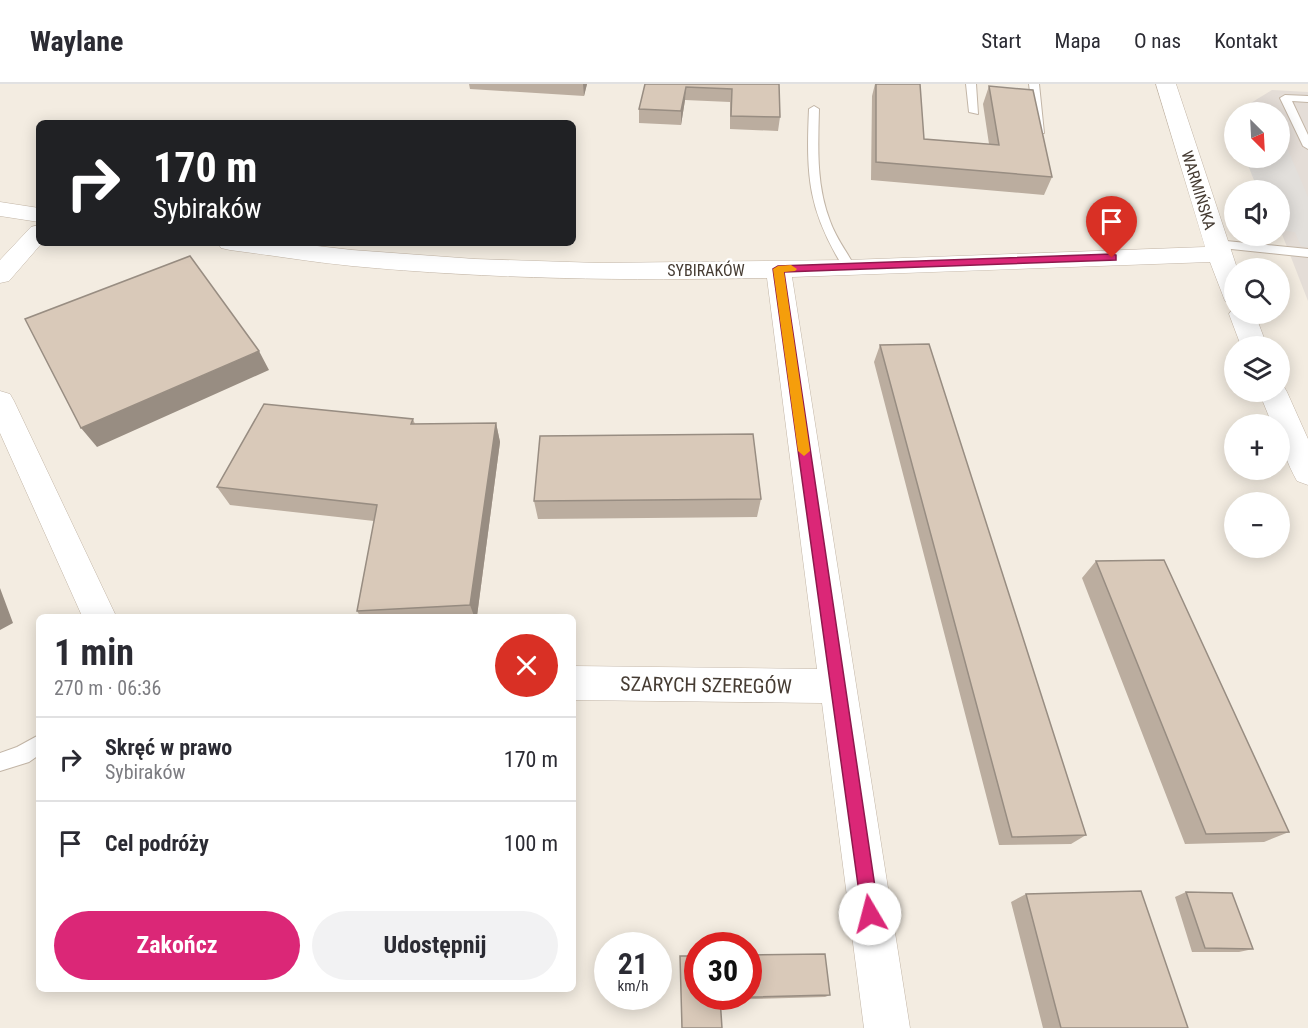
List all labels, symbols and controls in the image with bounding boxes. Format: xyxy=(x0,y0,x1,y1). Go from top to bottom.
text: Waylane xyxy=(30,25,123,58)
text: Start xyxy=(981,29,1022,53)
text: Mapa xyxy=(1055,29,1101,53)
text: O nas xyxy=(1134,29,1181,53)
text: Kontakt xyxy=(1214,29,1278,53)
north arrow xyxy=(1224,102,1290,168)
map controls xyxy=(1224,102,1290,558)
text: 170 m xyxy=(153,143,258,192)
icon: right xyxy=(54,144,132,222)
street label: WARMIŃSKA xyxy=(1177,148,1220,232)
button: sound xyxy=(1224,180,1290,246)
text: Sybiraków xyxy=(153,193,262,225)
pin xyxy=(1086,196,1137,258)
icon: arrive xyxy=(1095,205,1128,238)
button: search xyxy=(1224,258,1290,324)
street label: SYBIRAKÓW xyxy=(667,260,745,280)
button: layers xyxy=(1224,336,1290,402)
button: + xyxy=(1224,414,1290,480)
button: − xyxy=(1224,492,1290,558)
text: 1 min xyxy=(54,632,134,674)
button: close xyxy=(495,634,558,697)
street label: SZARYCH SZEREGÓW xyxy=(620,672,792,698)
text: 270 m · 06:36 xyxy=(54,676,161,700)
text: Skręć w prawo xyxy=(105,735,232,760)
icon: right xyxy=(54,743,87,776)
text: 170 m xyxy=(504,747,558,772)
text: Sybiraków xyxy=(105,760,186,784)
icon: arrive xyxy=(54,827,87,860)
text: Cel podróży xyxy=(105,831,209,856)
text: 100 m xyxy=(504,831,558,856)
position arrow xyxy=(838,882,902,946)
button: Zakończ xyxy=(54,911,300,980)
button: Udostępnij xyxy=(312,911,558,980)
speed limit sign: 30 xyxy=(684,932,762,1010)
text: 21 xyxy=(618,946,648,981)
text: km/h xyxy=(618,977,648,995)

